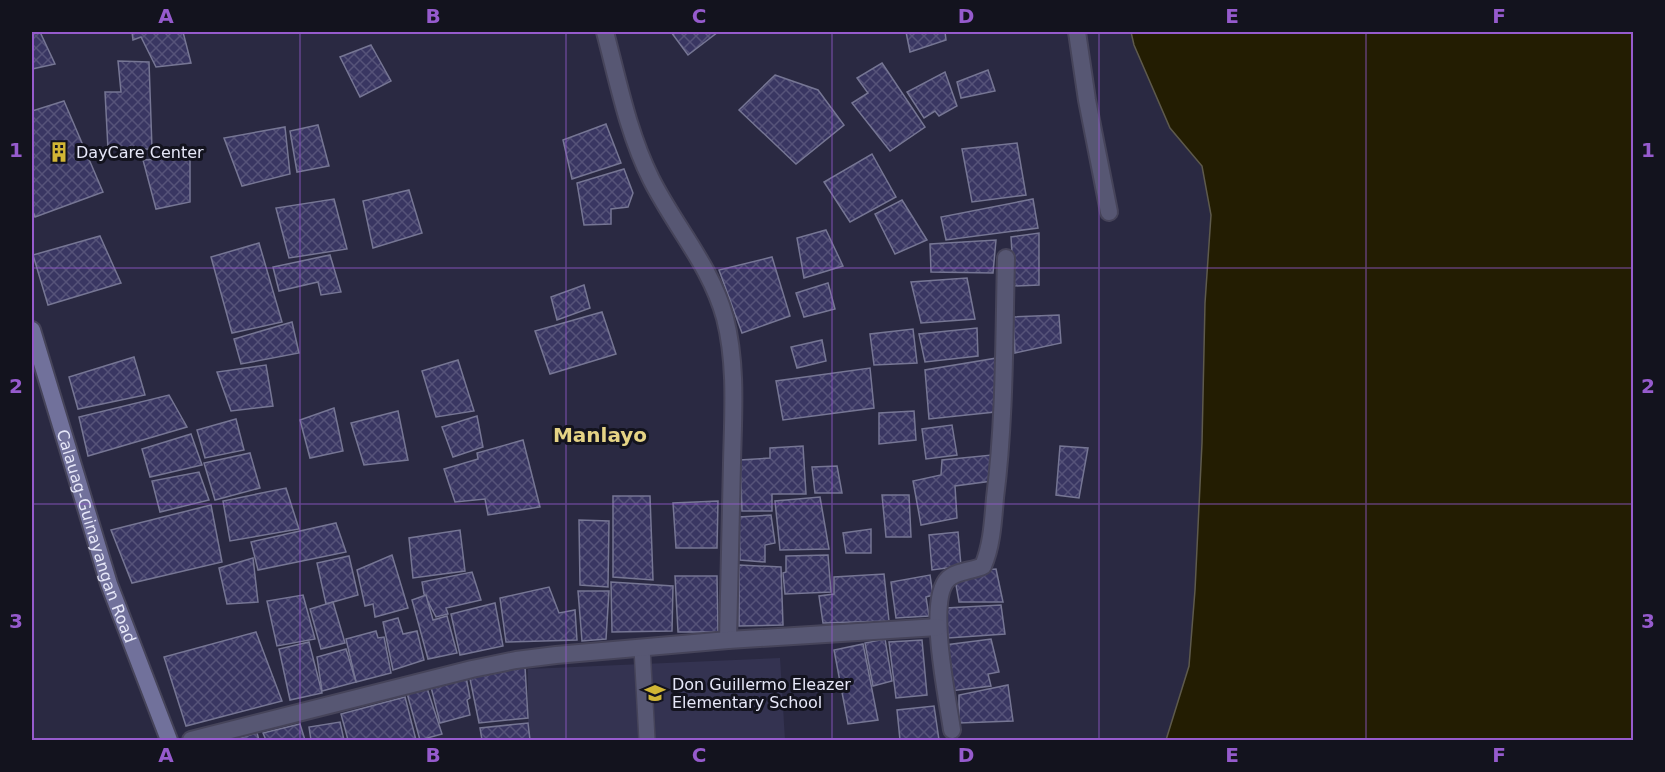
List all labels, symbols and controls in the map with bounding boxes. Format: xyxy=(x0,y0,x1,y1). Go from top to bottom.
text: A xyxy=(158,4,174,28)
text: B xyxy=(425,4,441,28)
text: C xyxy=(692,4,706,28)
text: D xyxy=(958,4,974,28)
text: E xyxy=(1225,4,1239,28)
text: F xyxy=(1492,4,1506,28)
text: 1 xyxy=(9,138,23,162)
text: 1 xyxy=(1641,138,1655,162)
building icon: DayCare Center xyxy=(47,140,71,164)
place label: DayCare Center xyxy=(76,143,204,162)
text: 2 xyxy=(9,374,23,398)
text: 2 xyxy=(1641,374,1655,398)
district label: Manlayo xyxy=(553,423,647,447)
street label: Calauag-Guinayangan Road xyxy=(53,427,140,646)
text: 3 xyxy=(9,609,23,633)
text: 3 xyxy=(1641,609,1655,633)
place label: Don Guillermo Eleazer Elementary School xyxy=(672,675,851,712)
school or university icon: Don Guillermo Eleazer Elementary School xyxy=(643,681,667,705)
text: A xyxy=(158,743,174,767)
text: B xyxy=(425,743,441,767)
text: C xyxy=(692,743,706,767)
text: D xyxy=(958,743,974,767)
text: E xyxy=(1225,743,1239,767)
text: F xyxy=(1492,743,1506,767)

